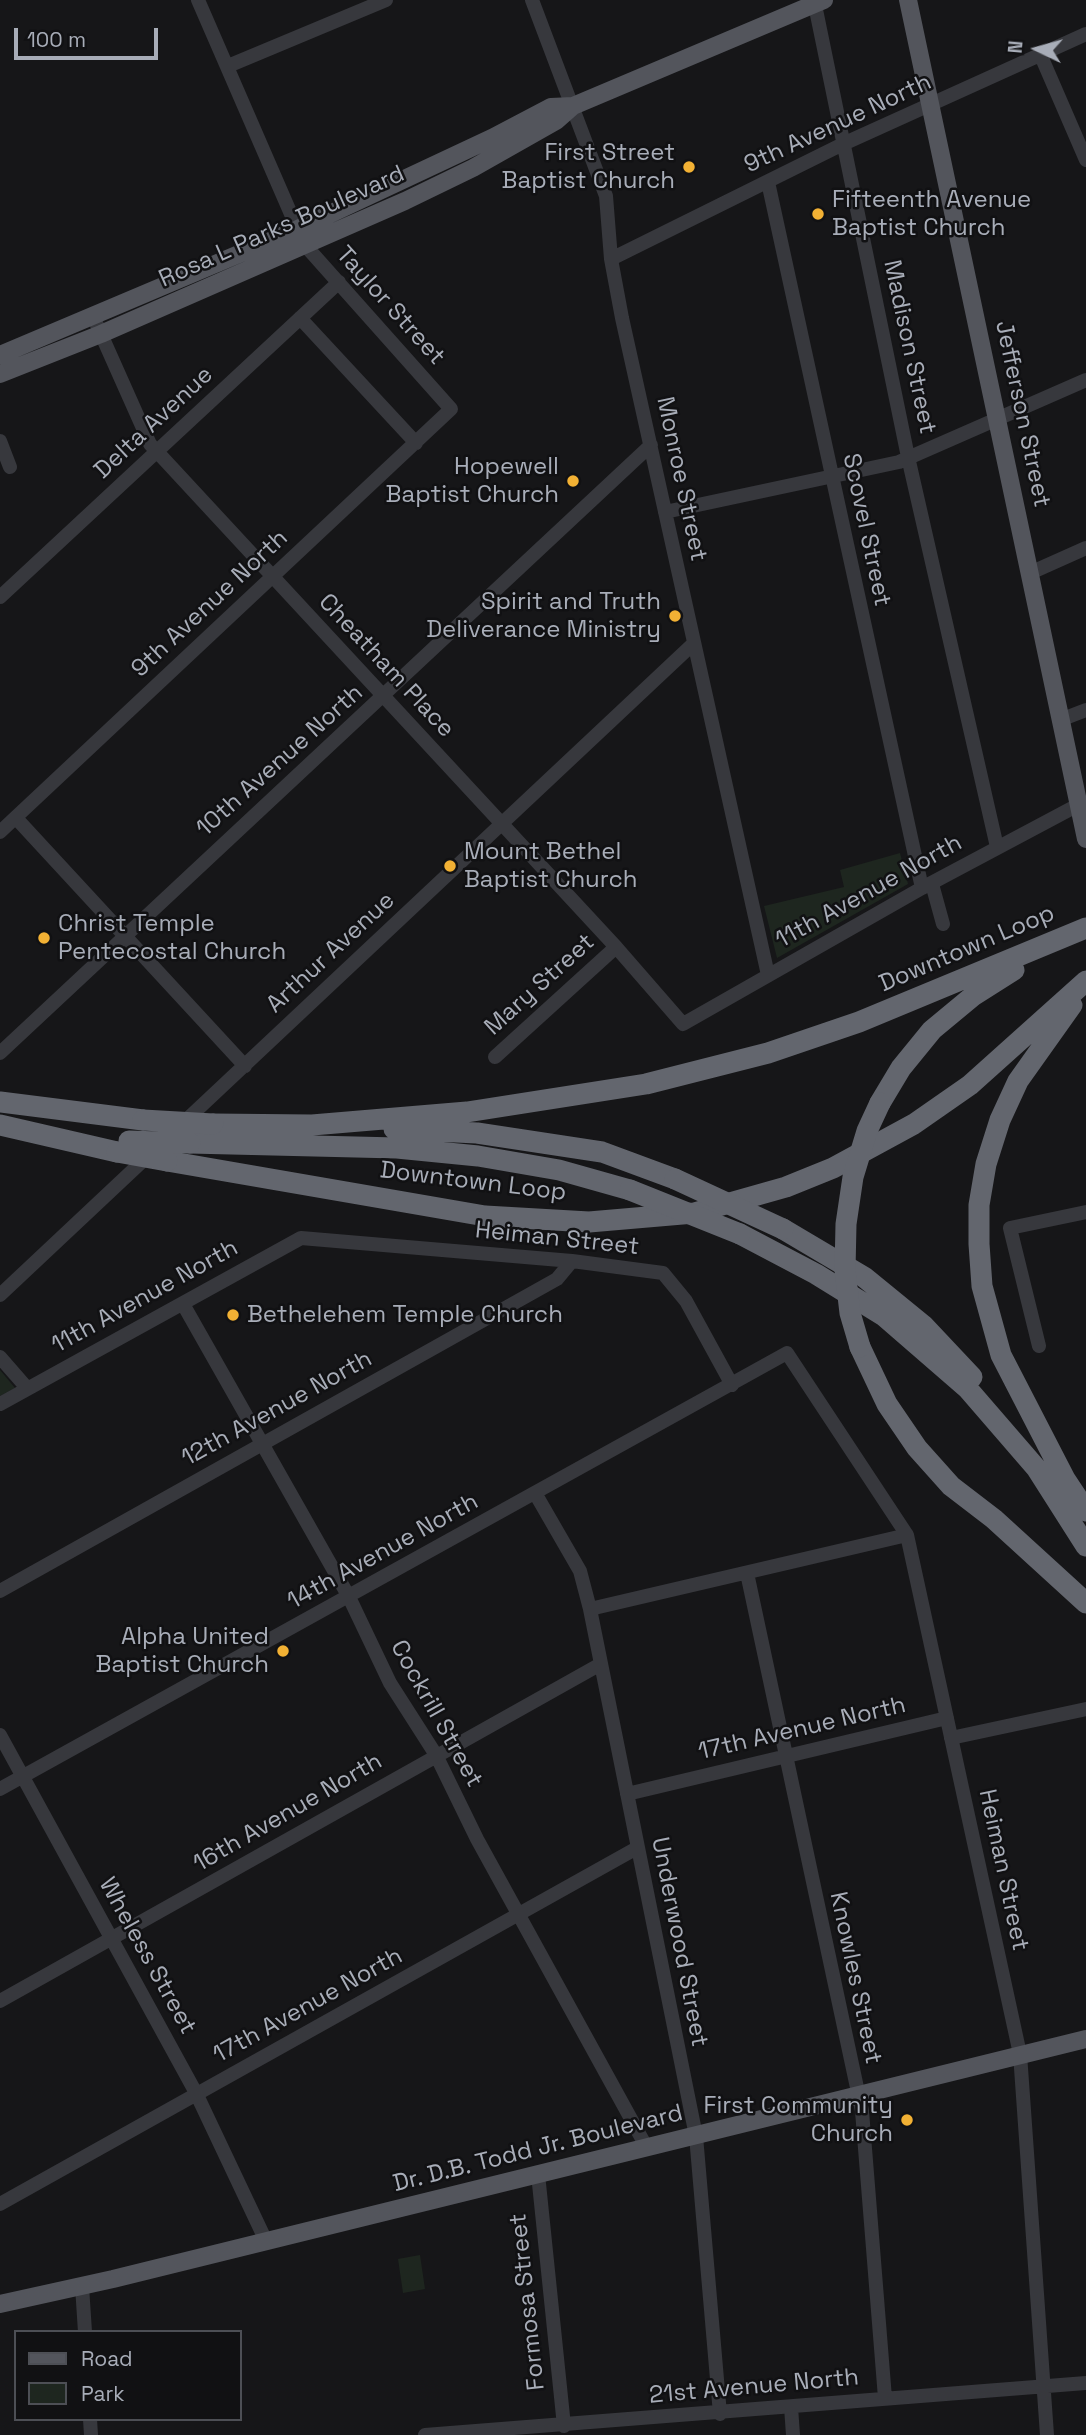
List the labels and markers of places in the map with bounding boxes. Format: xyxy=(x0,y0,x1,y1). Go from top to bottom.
place label: First Street Baptist Church xyxy=(502,139,675,195)
marker: First Street Baptist Church xyxy=(681,159,697,175)
place label: Fifteenth Avenue Baptist Church xyxy=(832,186,1031,242)
marker: Fifteenth Avenue Baptist Church xyxy=(810,206,826,222)
place label: Hopewell Baptist Church xyxy=(386,453,559,509)
marker: Hopewell Baptist Church xyxy=(565,473,581,489)
place label: Spirit and Truth Deliverance Ministry xyxy=(426,588,661,644)
marker: Spirit and Truth Deliverance Ministry xyxy=(667,608,683,624)
place label: Mount Bethel Baptist Church xyxy=(464,838,637,894)
marker: Mount Bethel Baptist Church xyxy=(442,858,458,874)
place label: Christ Temple Pentecostal Church xyxy=(58,910,286,966)
marker: Christ Temple Pentecostal Church xyxy=(36,930,52,946)
place label: Bethelehem Temple Church xyxy=(247,1301,563,1329)
marker: Bethelehem Temple Church xyxy=(225,1307,241,1323)
place label: Alpha United Baptist Church xyxy=(96,1623,269,1679)
marker: Alpha United Baptist Church xyxy=(275,1643,291,1659)
place label: First Community Church xyxy=(703,2092,893,2148)
marker: First Community Church xyxy=(899,2112,915,2128)

